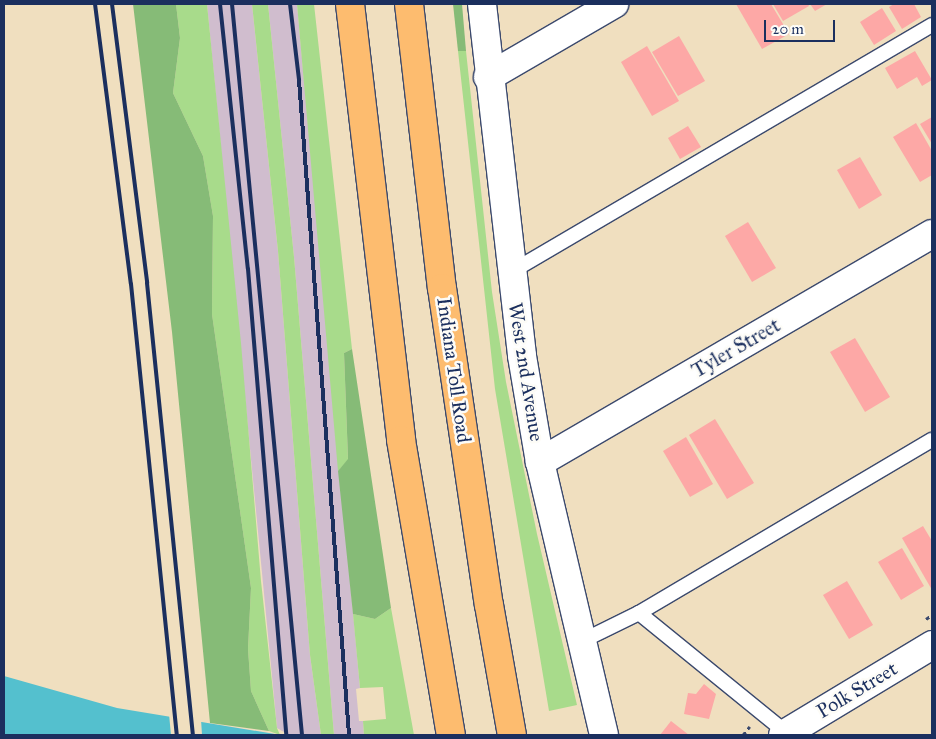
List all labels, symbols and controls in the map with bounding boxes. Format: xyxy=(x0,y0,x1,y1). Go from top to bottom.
scale bar xyxy=(766,10,837,42)
text: 20 m xyxy=(772,20,804,38)
street label: Indiana Toll Road xyxy=(432,296,476,444)
street label: West 2nd Avenue xyxy=(503,301,549,443)
street label: Tyler Street xyxy=(687,313,785,383)
street label: Polk Street xyxy=(812,657,902,723)

